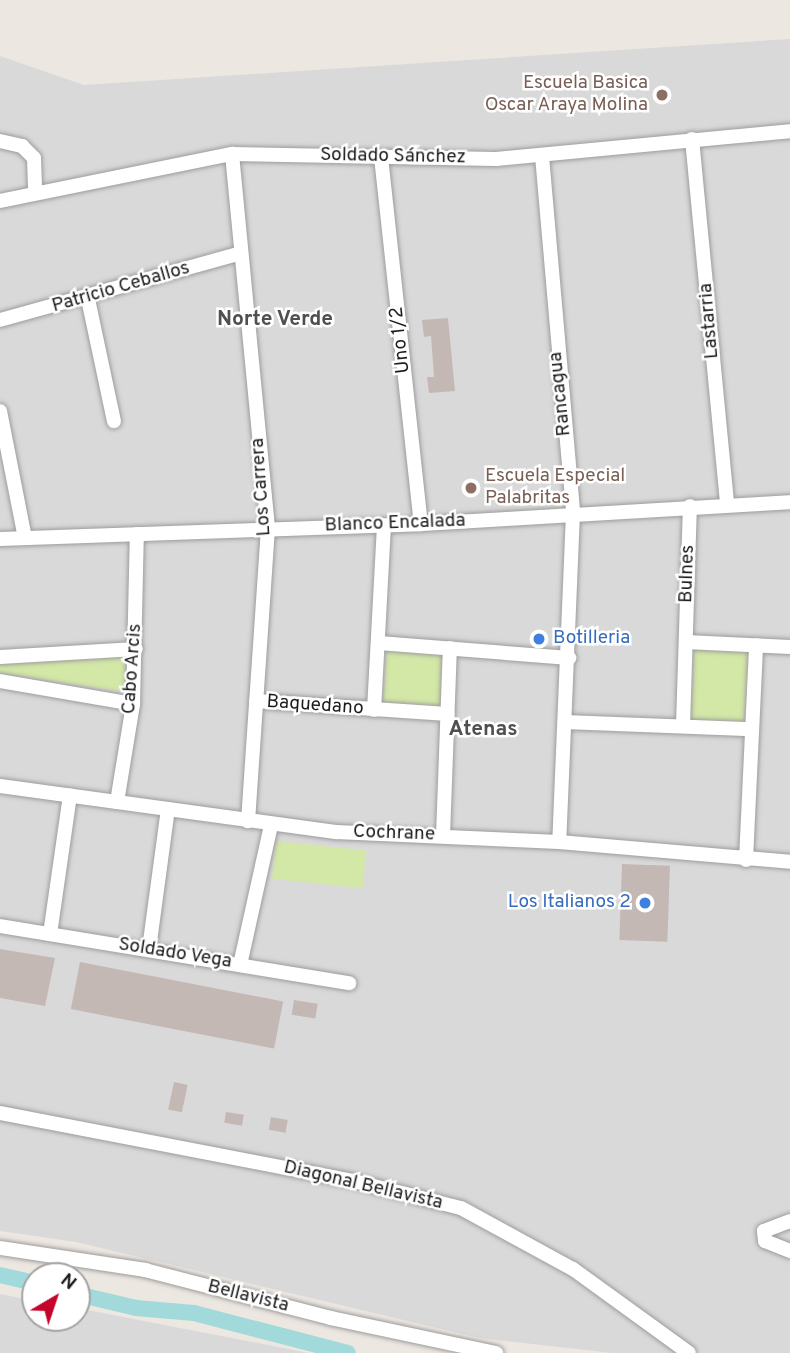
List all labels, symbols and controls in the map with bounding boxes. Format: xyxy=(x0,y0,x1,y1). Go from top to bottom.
place label: Escuela Basica Oscar Araya Molina xyxy=(484,73,648,117)
marker: Escuela Basica Oscar Araya Molina xyxy=(654,87,670,103)
street label: Soldado Sánchez xyxy=(320,144,466,170)
street label: Patricio Ceballos xyxy=(50,257,192,319)
street label: Lastarria xyxy=(695,282,725,360)
street label: Uno 1/2 xyxy=(386,305,416,375)
district label: Norte Verde xyxy=(217,307,333,333)
street label: Rancagua xyxy=(545,351,577,437)
street label: Los Carrera xyxy=(247,437,277,537)
place label: Escuela Especial Palabritas xyxy=(485,466,625,510)
marker: Escuela Especial Palabritas xyxy=(463,480,479,496)
street label: Blanco Encalada xyxy=(324,510,466,538)
street label: Bulnes xyxy=(676,545,700,603)
street label: Cabo Arcis xyxy=(118,623,148,715)
place label: Botilleria xyxy=(553,628,630,650)
marker: Botilleria xyxy=(531,631,547,647)
street label: Baquedano xyxy=(266,691,364,721)
district label: Atenas xyxy=(448,717,518,743)
street label: Cochrane xyxy=(353,821,435,847)
place label: Los Italianos 2 xyxy=(508,892,631,914)
marker: Los Italianos 2 xyxy=(637,895,653,911)
street label: Soldado Vega xyxy=(116,934,234,974)
street label: Diagonal Bellavista xyxy=(281,1157,445,1215)
north arrow xyxy=(21,1262,91,1332)
text: N xyxy=(55,1269,81,1296)
street label: Bellavista xyxy=(205,1276,291,1318)

